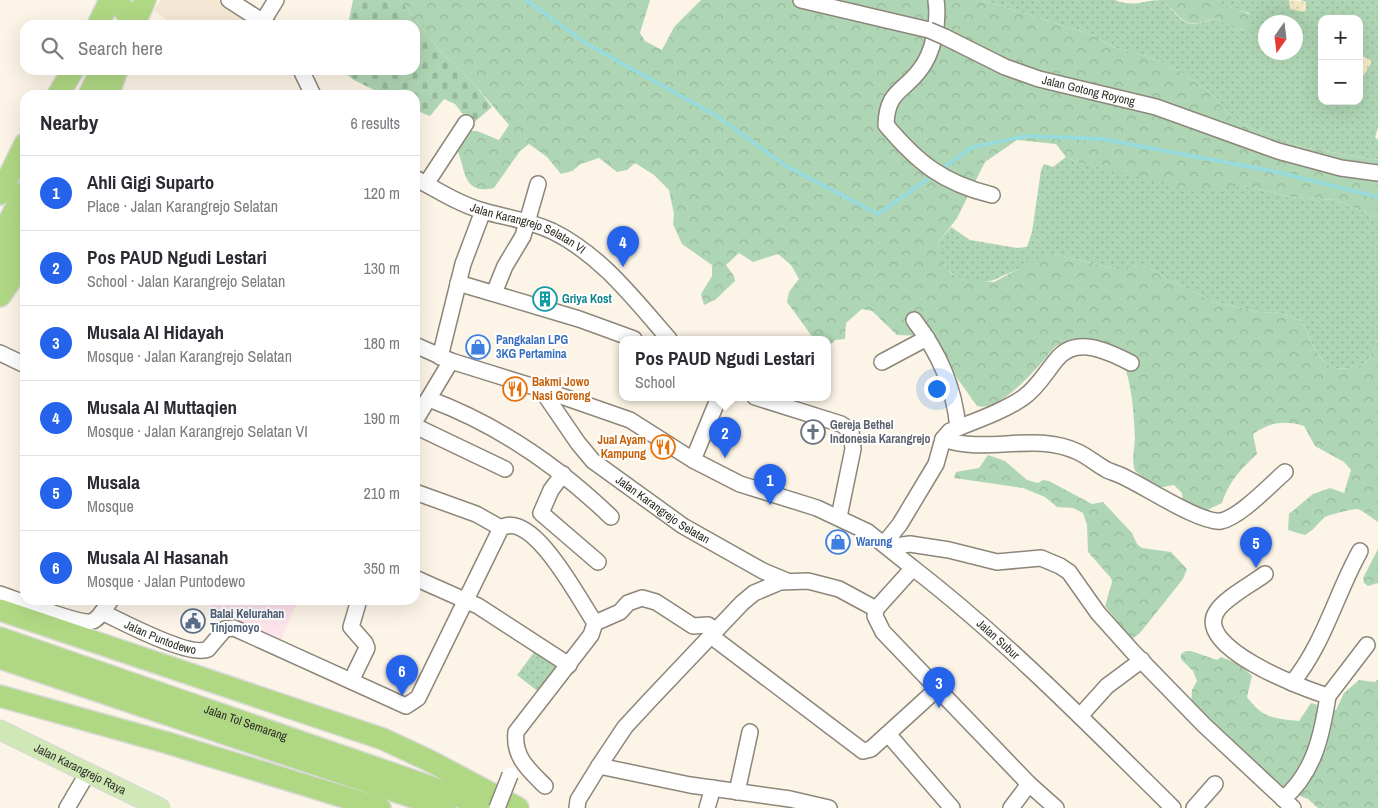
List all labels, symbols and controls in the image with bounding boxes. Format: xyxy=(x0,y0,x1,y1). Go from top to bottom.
north arrow xyxy=(1258,15,1303,60)
map controls xyxy=(1318,15,1363,105)
button: + xyxy=(1318,15,1363,60)
search box xyxy=(20,20,420,75)
icon: search xyxy=(38,34,66,62)
text: Search here xyxy=(78,35,163,61)
button: − xyxy=(1318,60,1363,105)
street label: Jalan Gotong Royong xyxy=(1040,72,1137,110)
text: Nearby xyxy=(40,108,98,137)
text: 6 results xyxy=(350,112,400,134)
text: Ahli Gigi Suparto xyxy=(87,169,214,195)
text: 1 xyxy=(52,182,60,204)
text: 120 m xyxy=(364,182,400,204)
text: Place · Jalan Karangrejo Selatan xyxy=(87,195,278,217)
street label: Jalan Karangrejo Selatan VI xyxy=(468,199,589,257)
pin: 4 xyxy=(607,226,639,267)
text: Pos PAUD Ngudi Lestari xyxy=(87,244,267,270)
text: 2 xyxy=(52,257,60,279)
text: 130 m xyxy=(364,257,400,279)
text: School · Jalan Karangrejo Selatan xyxy=(87,270,285,292)
building icon: Griya Kost xyxy=(532,286,558,312)
place label: Griya Kost xyxy=(562,291,612,307)
text: Musala Al Hidayah xyxy=(87,319,224,345)
text: 3 xyxy=(52,332,60,354)
text: 180 m xyxy=(364,332,400,354)
place label: Pangkalan LPG 3KG Pertamina xyxy=(496,332,569,362)
shop icon: Pangkalan LPG 3KG Pertamina xyxy=(465,334,491,360)
popup xyxy=(619,336,831,401)
text: Mosque · Jalan Karangrejo Selatan xyxy=(87,345,292,367)
text: Pos PAUD Ngudi Lestari xyxy=(635,345,815,371)
text: School xyxy=(635,371,675,393)
place label: Bakmi Jowo Nasi Goreng xyxy=(532,374,591,404)
restaurant icon: Bakmi Jowo Nasi Goreng xyxy=(502,376,528,402)
your location xyxy=(924,376,950,402)
text: Musala Al Muttaqien xyxy=(87,394,237,420)
text: 4 xyxy=(52,407,60,429)
text: 190 m xyxy=(364,407,400,429)
pin: 2 xyxy=(709,417,741,458)
place label: Gereja Bethel Indonesia Karangrejo xyxy=(830,417,931,447)
church icon: Gereja Bethel Indonesia Karangrejo xyxy=(800,419,826,445)
text: Mosque · Jalan Karangrejo Selatan VI xyxy=(87,420,308,442)
place label: Jual Ayam Kampung xyxy=(597,432,646,462)
restaurant icon: Jual Ayam Kampung xyxy=(650,434,676,460)
pin: 1 xyxy=(754,464,786,505)
text: Musala xyxy=(87,469,140,495)
street label: Jalan Karangrejo Selatan xyxy=(612,472,713,547)
text: 5 xyxy=(52,482,60,504)
text: 210 m xyxy=(364,482,400,504)
text: Mosque xyxy=(87,495,134,517)
pin: 5 xyxy=(1240,527,1272,568)
shop icon: Warung xyxy=(825,529,851,555)
place label: Warung xyxy=(856,534,892,550)
text: Musala Al Hasanah xyxy=(87,544,228,570)
text: 6 xyxy=(52,557,60,579)
text: 350 m xyxy=(364,557,400,579)
text: Mosque · Jalan Puntodewo xyxy=(87,570,245,592)
place label: Balai Kelurahan Tinjomoyo xyxy=(210,606,284,636)
public building icon: Balai Kelurahan Tinjomoyo xyxy=(180,608,206,634)
street label: Jalan Puntodewo xyxy=(122,616,197,658)
street label: Jalan Subur xyxy=(973,616,1023,663)
pin: 6 xyxy=(386,655,418,696)
pin: 3 xyxy=(923,667,955,708)
street label: Jalan Tol Semarang xyxy=(202,701,290,745)
street label: Jalan Karangrejo Raya xyxy=(31,740,129,798)

